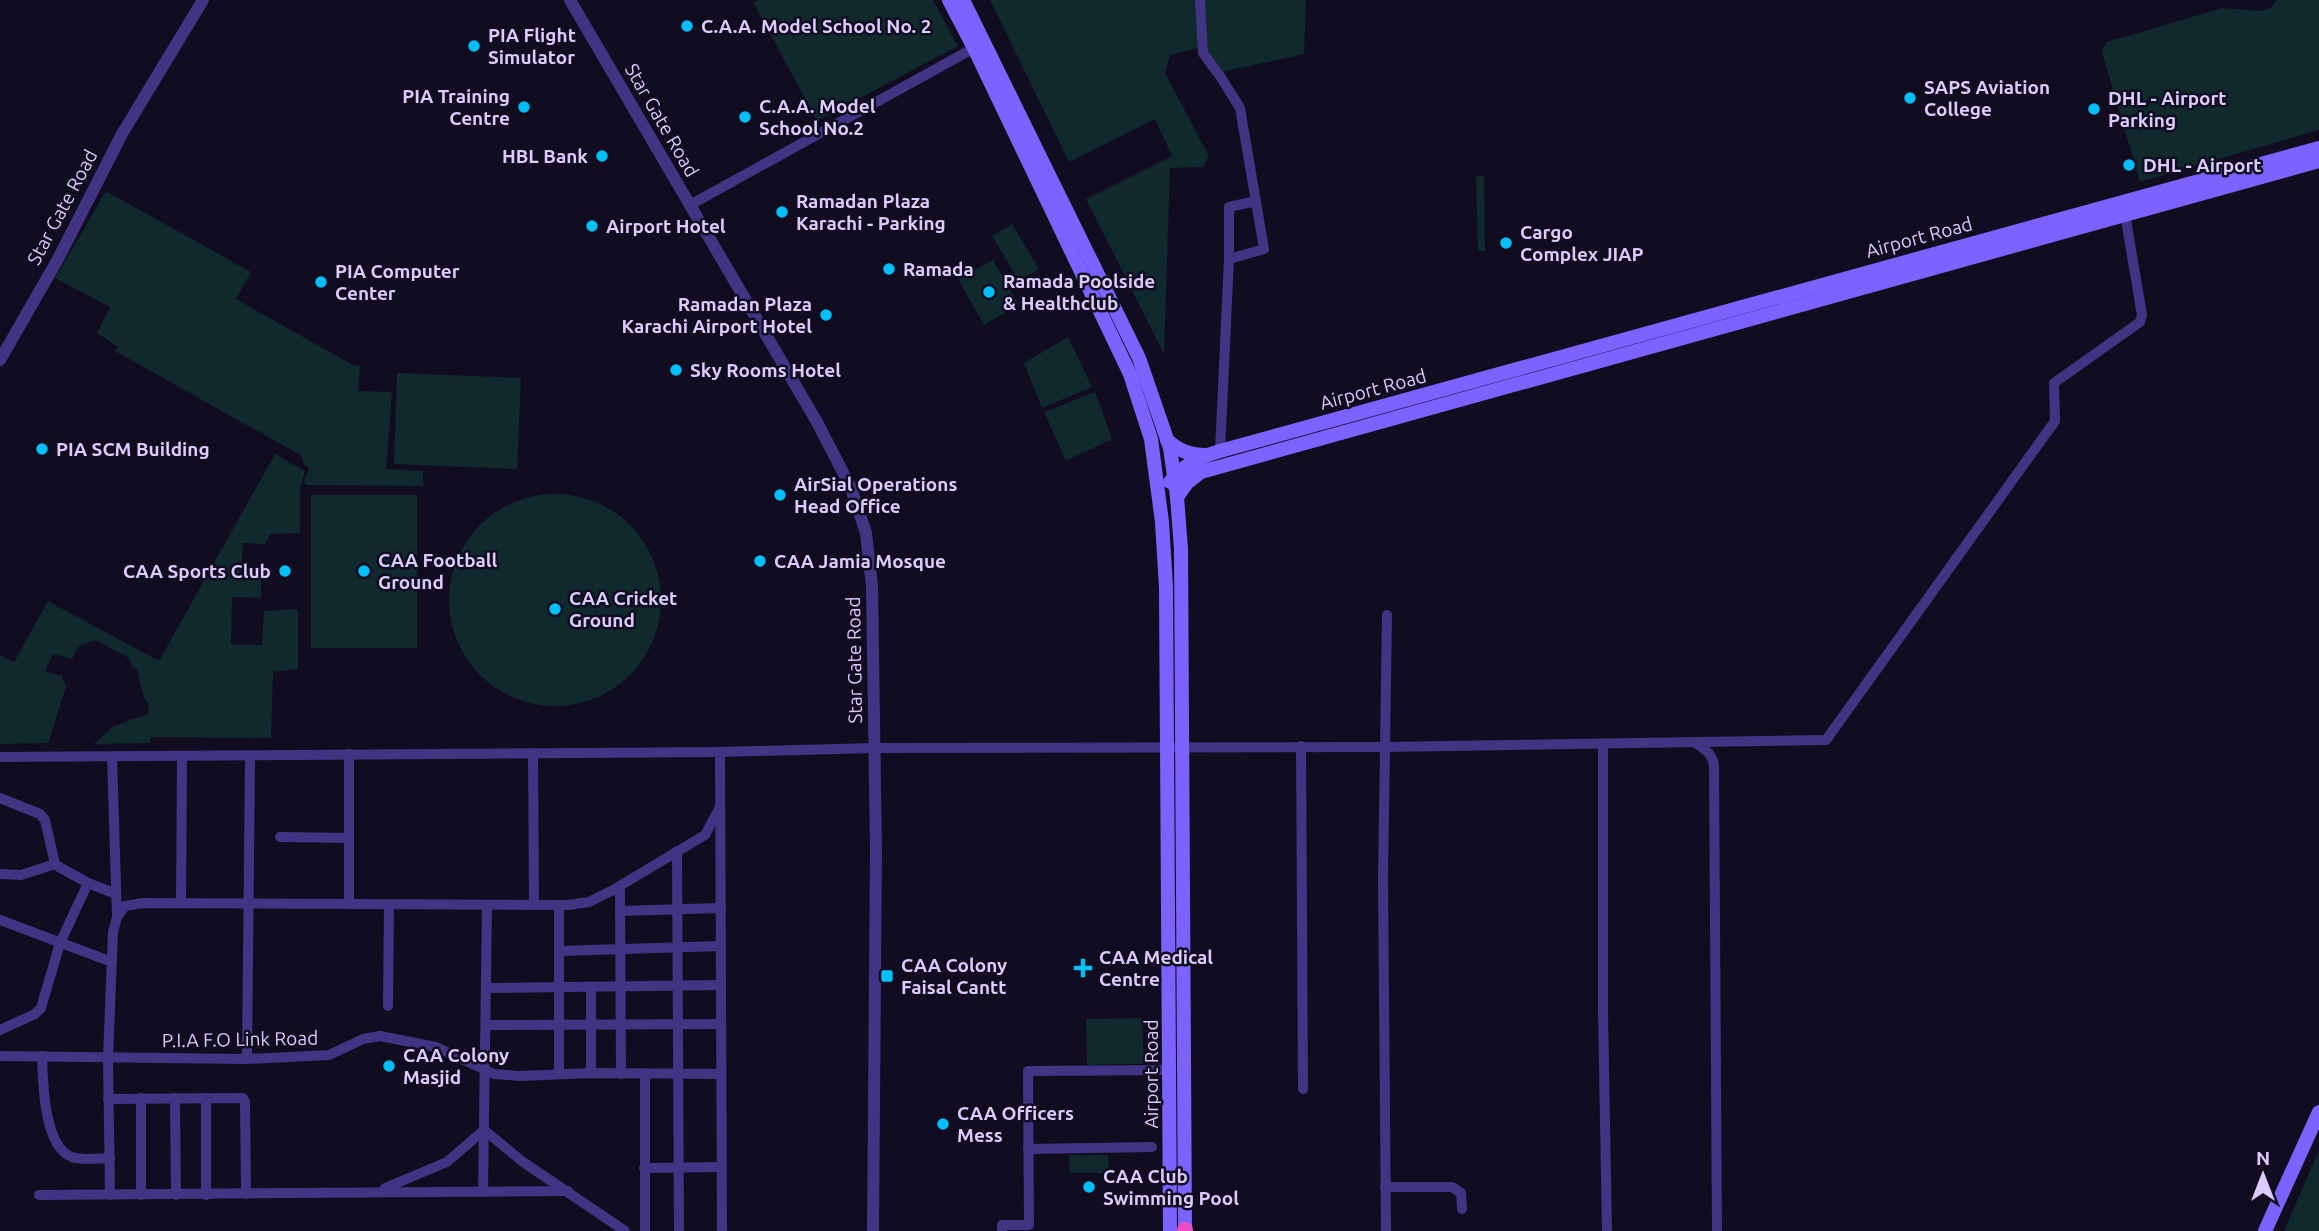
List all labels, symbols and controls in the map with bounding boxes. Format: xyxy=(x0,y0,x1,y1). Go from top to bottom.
place label: C.A.A. Model School No. 2 xyxy=(701,15,931,37)
marker: C.A.A. Model School No. 2 xyxy=(679,18,695,34)
place label: PIA Flight Simulator xyxy=(488,24,576,68)
marker: PIA Flight Simulator xyxy=(466,38,482,54)
street label: Star Gate Road xyxy=(621,59,703,181)
place label: SAPS Aviation College xyxy=(1924,76,2050,120)
place label: PIA Training Centre xyxy=(402,85,510,129)
place label: DHL - Airport Parking xyxy=(2108,87,2227,131)
marker: SAPS Aviation College xyxy=(1902,90,1918,106)
place label: C.A.A. Model School No.2 xyxy=(759,95,876,139)
marker: PIA Training Centre xyxy=(516,99,532,115)
marker: DHL - Airport Parking xyxy=(2086,101,2102,117)
marker: C.A.A. Model School No.2 xyxy=(737,109,753,125)
place label: HBL Bank xyxy=(502,145,588,167)
street label: Star Gate Road xyxy=(22,146,102,268)
marker: HBL Bank xyxy=(594,148,610,164)
place label: DHL - Airport xyxy=(2143,154,2262,176)
marker: DHL - Airport xyxy=(2121,157,2137,173)
place label: Ramadan Plaza Karachi - Parking xyxy=(796,190,946,234)
marker: Ramadan Plaza Karachi - Parking xyxy=(774,204,790,220)
street label: Airport Road xyxy=(1863,212,1975,262)
place label: Airport Hotel xyxy=(606,215,726,237)
marker: Airport Hotel xyxy=(584,218,600,234)
place label: Cargo Complex JIAP xyxy=(1520,221,1644,265)
marker: Cargo Complex JIAP xyxy=(1498,235,1514,251)
place label: Ramada xyxy=(903,258,974,280)
place label: PIA Computer Center xyxy=(335,260,460,304)
marker: Ramada xyxy=(881,261,897,277)
place label: Ramada Poolside & Healthclub xyxy=(1003,270,1155,314)
marker: PIA Computer Center xyxy=(313,274,329,290)
marker: Ramada Poolside & Healthclub xyxy=(981,284,997,300)
place label: Ramadan Plaza Karachi Airport Hotel xyxy=(621,293,812,337)
marker: Ramadan Plaza Karachi Airport Hotel xyxy=(818,307,834,323)
place label: Sky Rooms Hotel xyxy=(690,359,841,381)
marker: Sky Rooms Hotel xyxy=(668,362,684,378)
street label: Airport Road xyxy=(1317,364,1429,414)
place label: PIA SCM Building xyxy=(56,438,210,460)
marker: PIA SCM Building xyxy=(34,441,50,457)
place label: AirSial Operations Head Office xyxy=(794,473,957,517)
marker: AirSial Operations Head Office xyxy=(772,487,788,503)
place label: CAA Football Ground xyxy=(378,549,498,593)
place label: CAA Jamia Mosque xyxy=(774,550,946,572)
marker: CAA Jamia Mosque xyxy=(752,553,768,569)
place label: CAA Sports Club xyxy=(123,560,271,582)
marker: CAA Sports Club xyxy=(277,563,293,579)
marker: CAA Football Ground xyxy=(356,563,372,579)
place label: CAA Cricket Ground xyxy=(569,587,677,631)
street label: Star Gate Road xyxy=(842,596,866,724)
marker: CAA Cricket Ground xyxy=(547,601,563,617)
place label: CAA Medical Centre xyxy=(1099,946,1213,990)
place label: CAA Colony Faisal Cantt xyxy=(901,954,1007,998)
marker: CAA Medical Centre xyxy=(1073,958,1093,978)
marker: CAA Colony Faisal Cantt xyxy=(879,968,895,984)
street label: Airport Road xyxy=(1140,1019,1162,1129)
street label: P.I.A F.O Link Road xyxy=(162,1027,318,1051)
place label: CAA Colony Masjid xyxy=(403,1044,509,1088)
marker: CAA Colony Masjid xyxy=(381,1058,397,1074)
place label: CAA Officers Mess xyxy=(957,1102,1074,1146)
marker: CAA Officers Mess xyxy=(935,1116,951,1132)
north arrow xyxy=(2228,1140,2298,1210)
text: N xyxy=(2256,1147,2270,1169)
place label: CAA Club Swimming Pool xyxy=(1103,1165,1239,1209)
marker: CAA Club Swimming Pool xyxy=(1081,1179,1097,1195)

